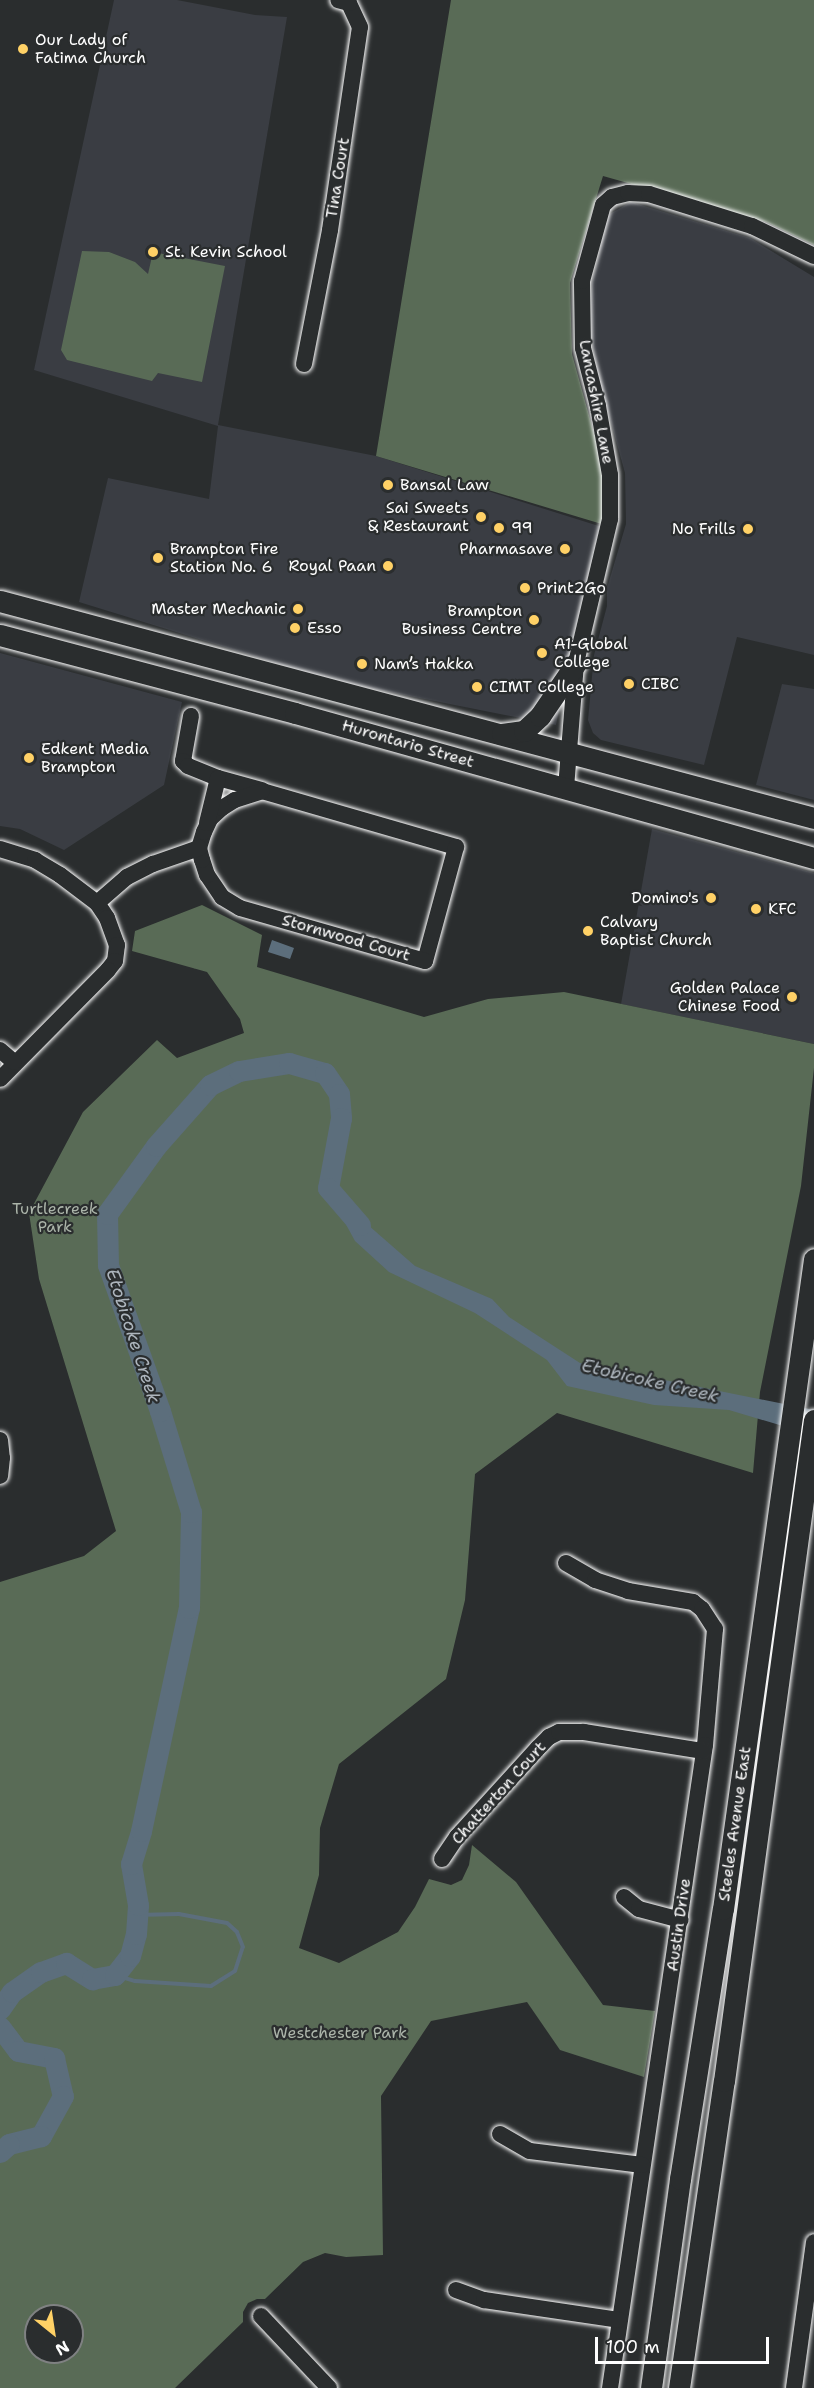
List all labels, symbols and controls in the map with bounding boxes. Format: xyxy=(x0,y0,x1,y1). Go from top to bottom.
place label: Our Lady of Fatima Church xyxy=(35,30,146,68)
marker: Our Lady of Fatima Church xyxy=(16,42,30,56)
street label: Tina Court xyxy=(322,136,354,220)
place label: St. Kevin School xyxy=(165,242,287,262)
marker: St. Kevin School xyxy=(146,245,160,259)
street label: Lancashire Lane xyxy=(575,338,617,466)
place label: Bansal Law xyxy=(400,475,489,495)
marker: Bansal Law xyxy=(381,478,395,492)
place label: Sai Sweets & Restaurant xyxy=(368,498,469,536)
marker: Sai Sweets & Restaurant xyxy=(474,510,488,524)
place label: 99 xyxy=(511,518,533,538)
place label: No Frills xyxy=(672,519,736,539)
marker: 99 xyxy=(492,521,506,535)
marker: No Frills xyxy=(741,522,755,536)
place label: Brampton Fire Station No. 6 xyxy=(170,539,279,577)
place label: Pharmasave xyxy=(459,539,553,559)
marker: Pharmasave xyxy=(558,542,572,556)
marker: Brampton Fire Station No. 6 xyxy=(151,551,165,565)
place label: Royal Paan xyxy=(288,556,376,576)
marker: Royal Paan xyxy=(381,559,395,573)
place label: Print2Go xyxy=(537,578,606,598)
marker: Print2Go xyxy=(518,581,532,595)
place label: Master Mechanic xyxy=(151,599,286,619)
place label: Brampton Business Centre xyxy=(402,601,522,639)
marker: Master Mechanic xyxy=(291,602,305,616)
marker: Brampton Business Centre xyxy=(527,613,541,627)
place label: Esso xyxy=(307,618,342,638)
marker: Esso xyxy=(288,621,302,635)
place label: A1-Global College xyxy=(554,634,628,672)
marker: A1-Global College xyxy=(535,646,549,660)
place label: Nam’s Hakka xyxy=(374,654,474,674)
marker: Nam’s Hakka xyxy=(355,657,369,671)
place label: CIBC xyxy=(641,674,679,694)
place label: CIMT College xyxy=(489,677,594,697)
marker: CIBC xyxy=(622,677,636,691)
marker: CIMT College xyxy=(470,680,484,694)
street label: Hurontario Street xyxy=(340,716,476,772)
place label: Edkent Media Brampton xyxy=(41,739,149,777)
marker: Edkent Media Brampton xyxy=(22,751,36,765)
place label: Domino's xyxy=(631,888,699,908)
marker: Domino's xyxy=(704,891,718,905)
place label: KFC xyxy=(768,899,796,919)
marker: KFC xyxy=(749,902,763,916)
street label: Stornwood Court xyxy=(280,911,412,965)
place label: Calvary Baptist Church xyxy=(600,912,712,950)
marker: Calvary Baptist Church xyxy=(581,924,595,938)
place label: Golden Palace Chinese Food xyxy=(670,978,780,1016)
marker: Golden Palace Chinese Food xyxy=(785,990,799,1004)
park label: Turtlecreek Park xyxy=(12,1199,98,1237)
water label: Etobicoke Creek xyxy=(101,1266,165,1406)
water label: Etobicoke Creek xyxy=(579,1355,721,1407)
street label: Chatterton Court xyxy=(448,1738,550,1848)
street label: Steeles Avenue East xyxy=(715,1745,755,1903)
street label: Austin Drive xyxy=(663,1877,695,1973)
park label: Westchester Park xyxy=(273,2023,407,2043)
north arrow xyxy=(24,2304,84,2364)
scale bar xyxy=(598,2325,772,2363)
text: 100 m xyxy=(606,2335,660,2359)
text: N xyxy=(52,2336,73,2361)

